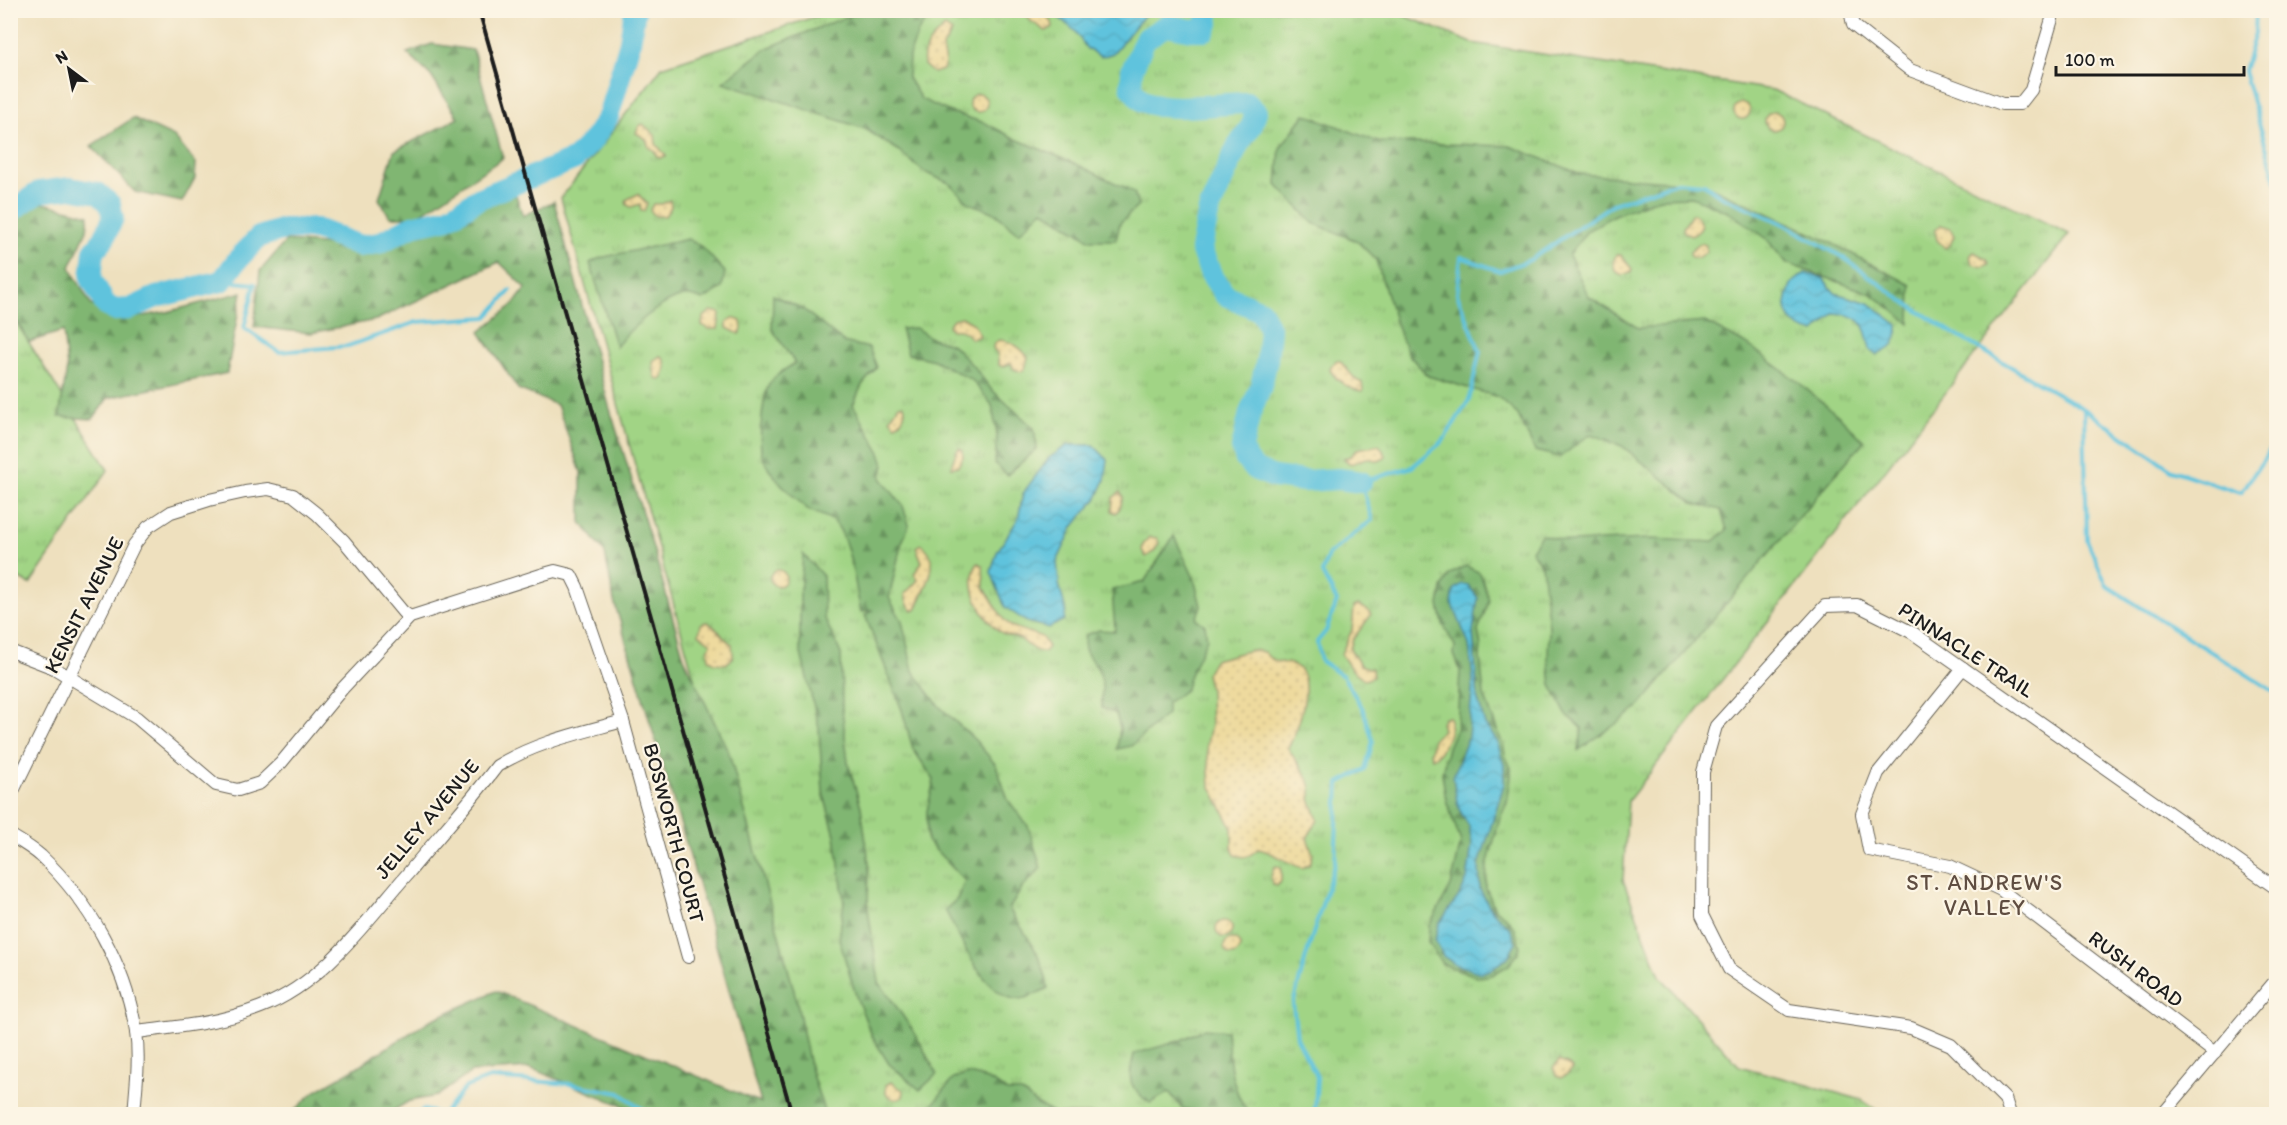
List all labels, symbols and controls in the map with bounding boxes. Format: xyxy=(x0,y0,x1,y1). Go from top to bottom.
north arrow xyxy=(39,39,99,99)
scale bar xyxy=(2056,39,2244,77)
text: N xyxy=(52,46,71,68)
text: 100 m xyxy=(2065,49,2115,71)
street label: KENSIT AVENUE xyxy=(38,532,129,677)
street label: PINNACLE TRAIL xyxy=(1894,597,2039,703)
street label: BOSWORTH COURT xyxy=(638,740,711,926)
street label: JELLEY AVENUE xyxy=(369,754,484,884)
district label: ST. ANDREW'S VALLEY xyxy=(1906,869,2064,921)
street label: RUSH ROAD xyxy=(2084,925,2189,1012)

